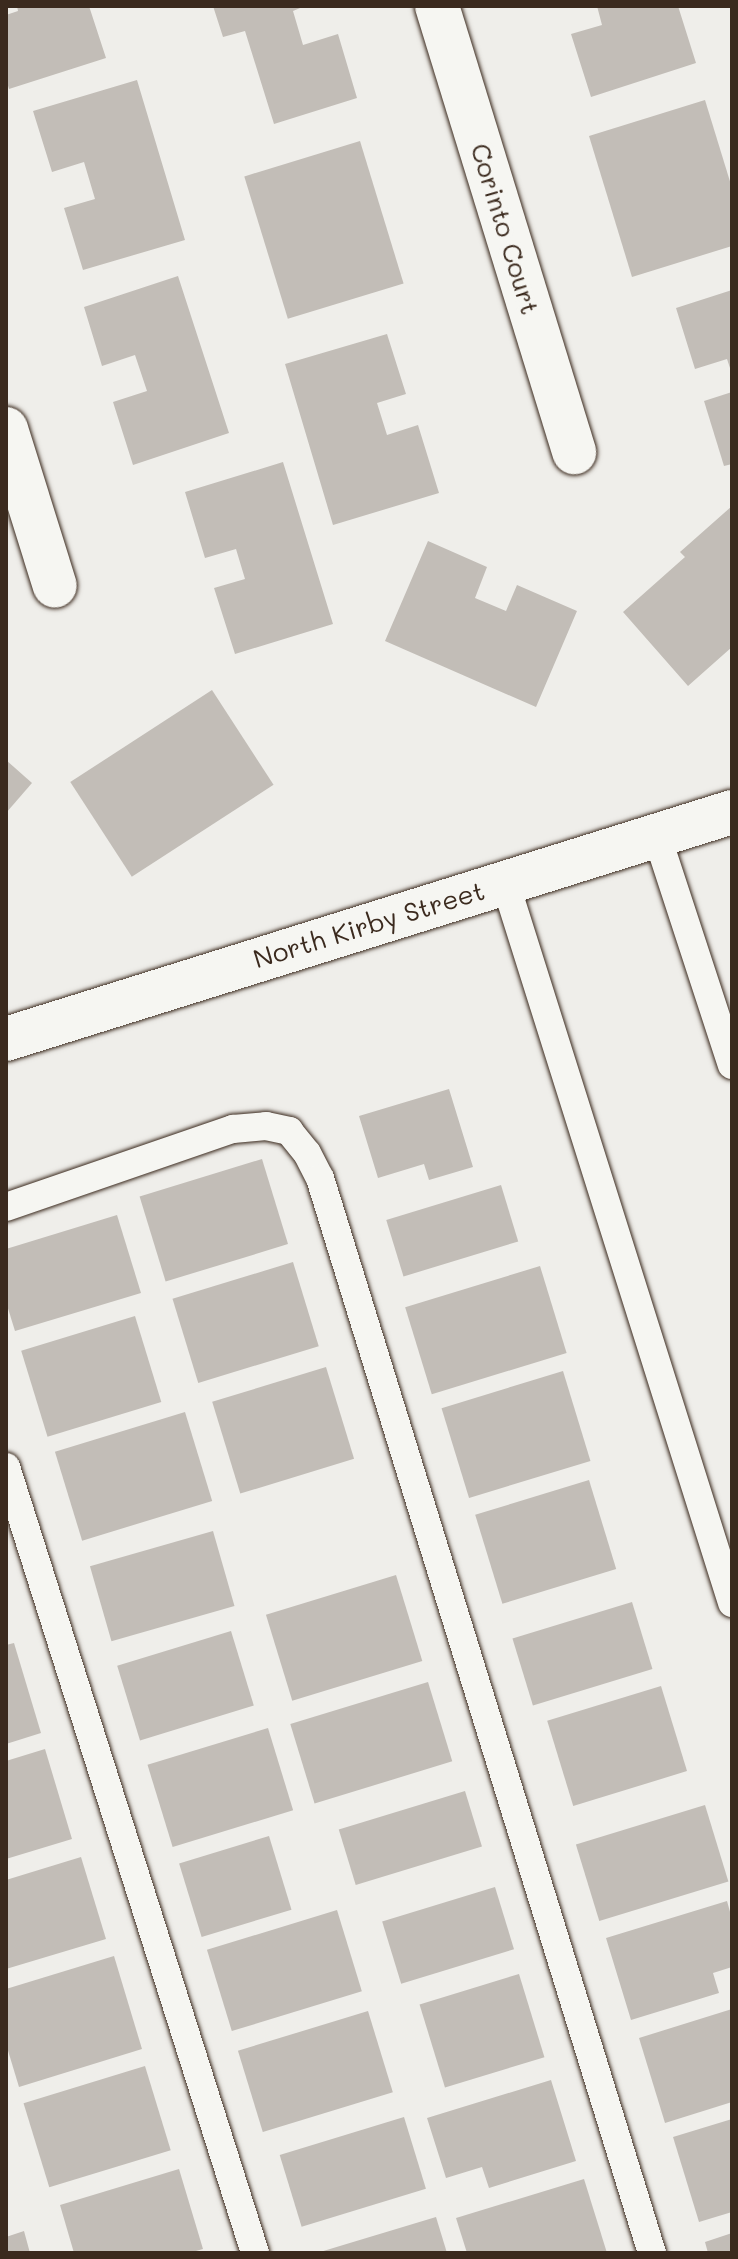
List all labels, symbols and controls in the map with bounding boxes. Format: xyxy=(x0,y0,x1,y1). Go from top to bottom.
street label: Corinto Court xyxy=(464,140,546,318)
street label: North Kirby Street xyxy=(250,875,488,975)

